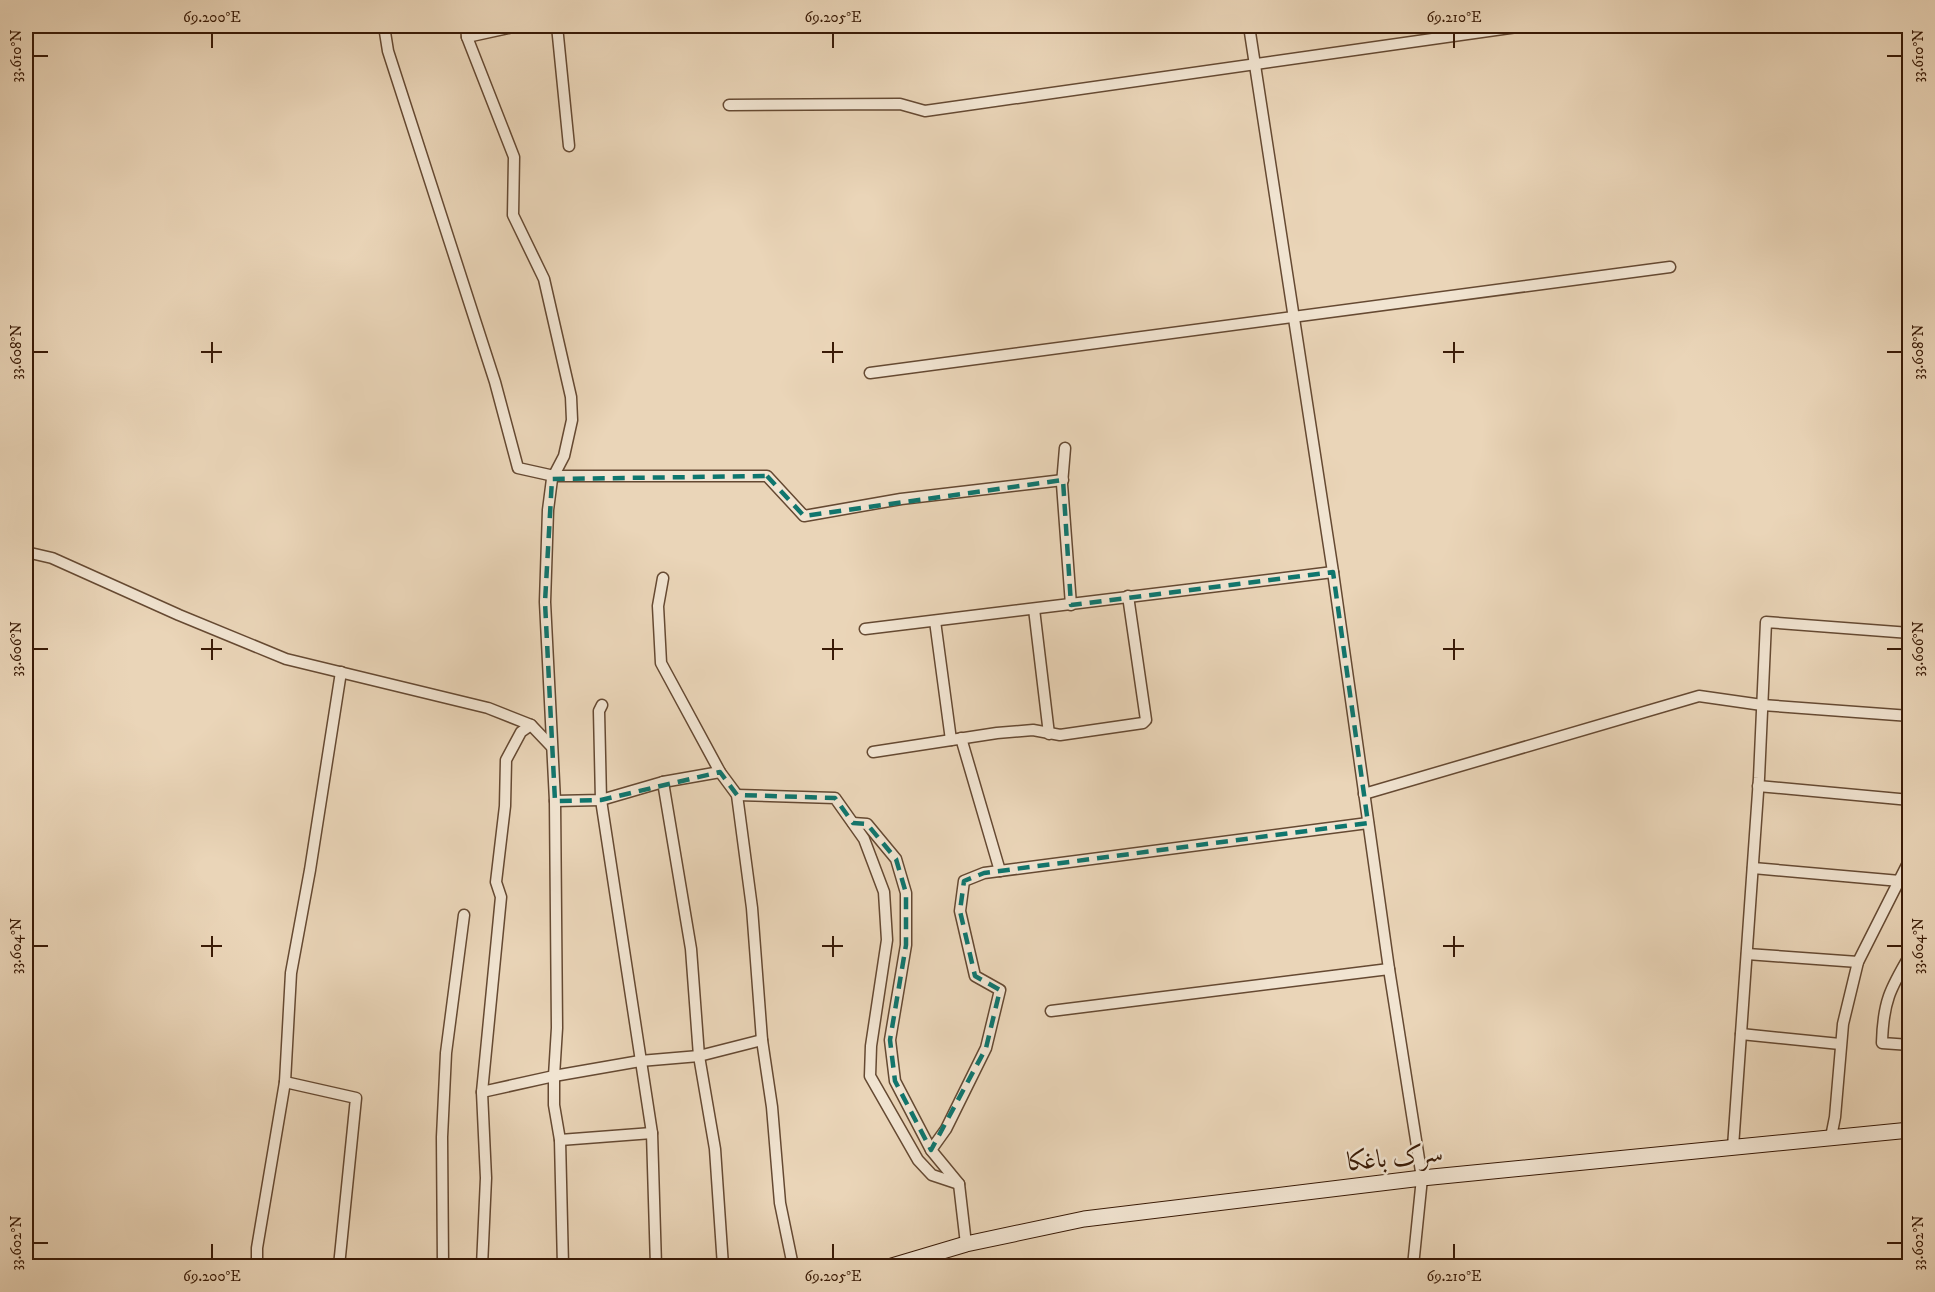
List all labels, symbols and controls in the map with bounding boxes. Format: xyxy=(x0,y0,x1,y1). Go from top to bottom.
text: 69.200°E xyxy=(183,8,241,27)
text: 69.205°E xyxy=(804,8,862,27)
text: 69.210°E xyxy=(1426,8,1482,27)
text: 33.610°N xyxy=(7,29,26,83)
text: 33.610°N xyxy=(1909,29,1928,83)
text: 33.608°N xyxy=(7,324,26,380)
text: 33.608°N xyxy=(1909,324,1928,380)
text: 33.606°N xyxy=(7,621,26,677)
text: 33.606°N xyxy=(1909,621,1928,677)
text: 33.604°N xyxy=(7,918,26,974)
text: 33.604°N xyxy=(1909,918,1928,974)
street label: سرک باغکا xyxy=(1346,1137,1444,1179)
text: 33.602°N xyxy=(7,1215,26,1271)
text: 33.602°N xyxy=(1909,1215,1928,1271)
text: 69.200°E xyxy=(183,1267,241,1286)
text: 69.205°E xyxy=(804,1267,862,1286)
text: 69.210°E xyxy=(1426,1267,1482,1286)

